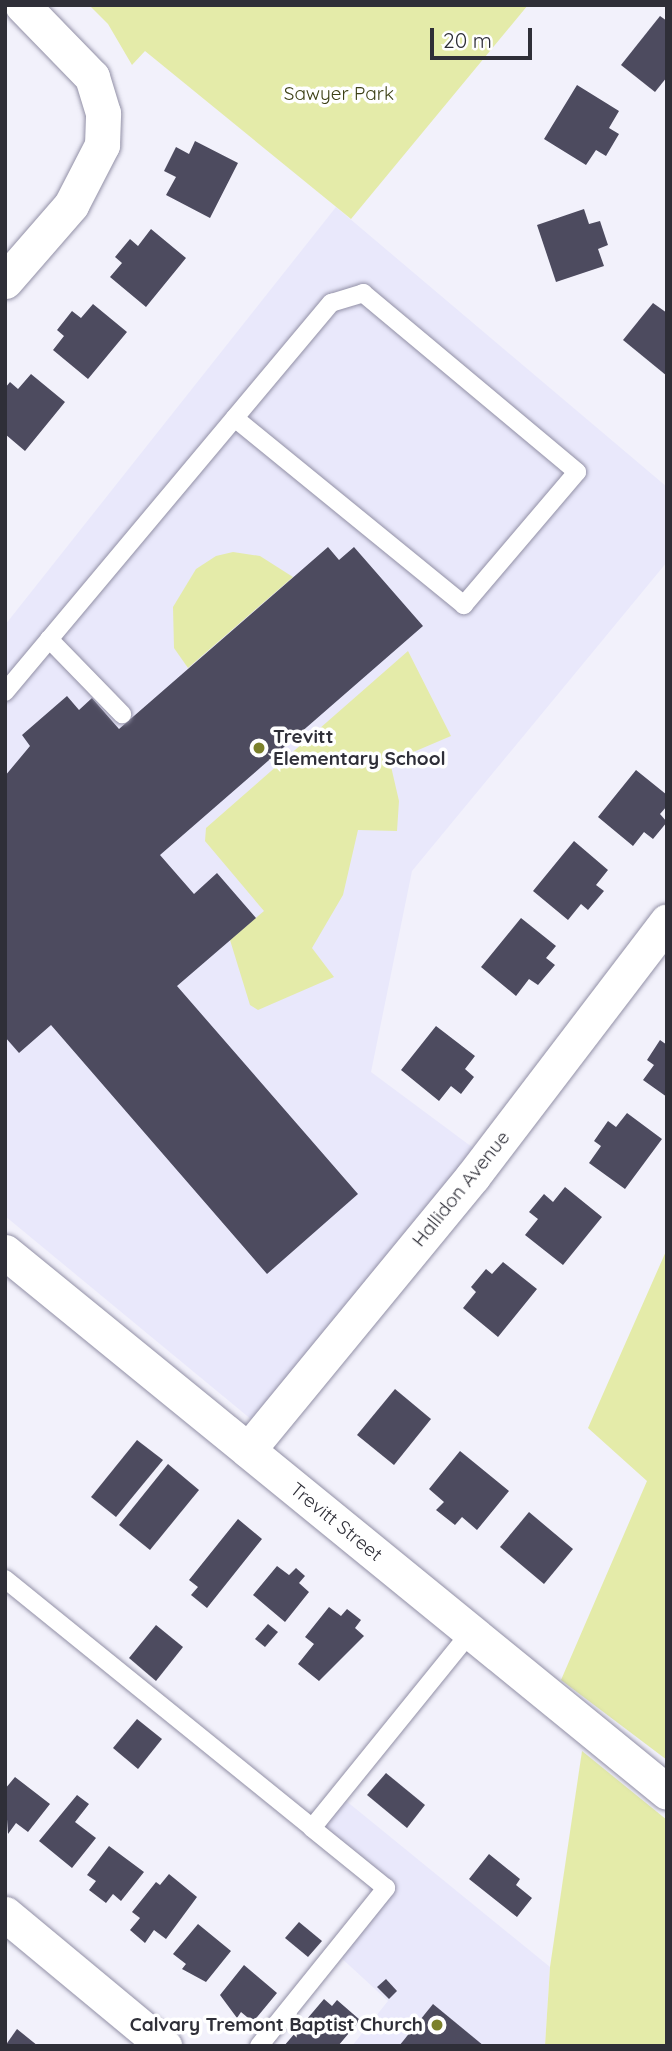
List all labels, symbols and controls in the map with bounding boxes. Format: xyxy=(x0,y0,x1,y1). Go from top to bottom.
scale bar xyxy=(434,14,536,58)
text: 20 m xyxy=(443,27,492,53)
park label: Sawyer Park xyxy=(284,83,394,105)
place label: Trevitt Elementary School xyxy=(273,726,446,770)
marker: Trevitt Elementary School xyxy=(251,740,267,756)
street label: Hallidon Avenue xyxy=(407,1127,515,1251)
street label: Trevitt Street xyxy=(285,1478,387,1566)
place label: Calvary Tremont Baptist Church xyxy=(130,2014,423,2036)
marker: Calvary Tremont Baptist Church xyxy=(429,2017,445,2033)

